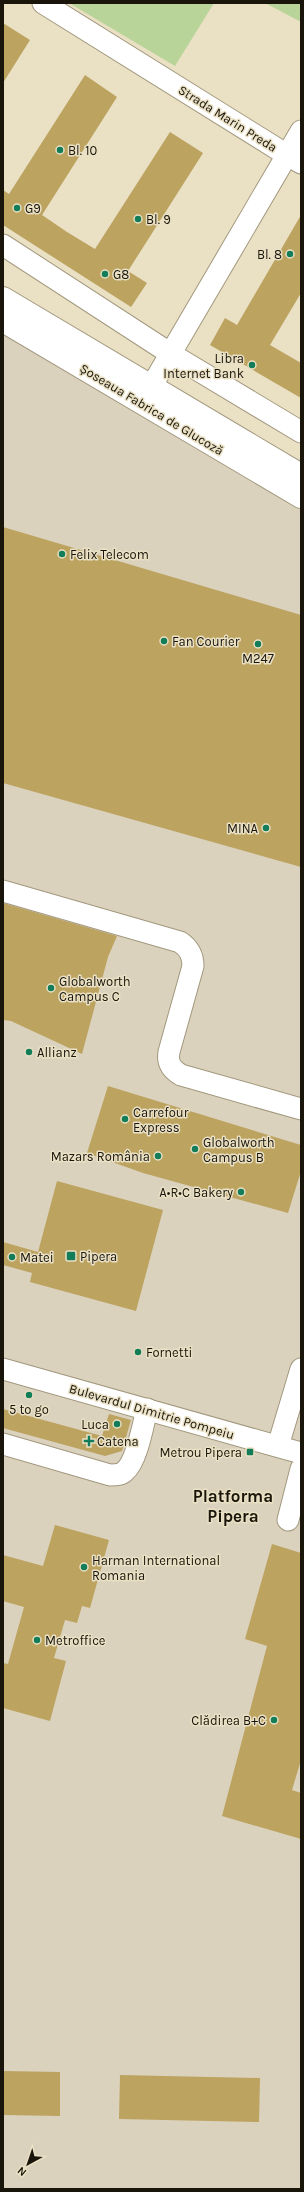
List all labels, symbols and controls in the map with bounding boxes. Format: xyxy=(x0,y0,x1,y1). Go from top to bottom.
street label: Strada Marin Preda xyxy=(176,82,280,155)
place label: Bl. 10 xyxy=(68,143,97,158)
marker: Bl. 10 xyxy=(55,145,65,155)
place label: G9 xyxy=(25,201,41,216)
marker: G9 xyxy=(12,203,22,213)
place label: Bl. 9 xyxy=(146,212,171,227)
marker: Bl. 9 xyxy=(133,214,143,224)
place label: Bl. 8 xyxy=(257,247,282,262)
marker: Bl. 8 xyxy=(285,249,295,259)
place label: G8 xyxy=(113,267,129,282)
marker: G8 xyxy=(100,269,110,279)
place label: Libra Internet Bank xyxy=(163,351,244,381)
street label: Șoseaua Fabrica de Glucoză xyxy=(77,360,226,458)
marker: Libra Internet Bank xyxy=(247,360,257,370)
place label: Felix Telecom xyxy=(70,547,149,562)
marker: Felix Telecom xyxy=(57,549,67,559)
place label: Fan Courier xyxy=(172,634,240,649)
marker: Fan Courier xyxy=(159,636,169,646)
marker: M247 xyxy=(253,639,263,649)
place label: M247 xyxy=(242,651,274,666)
place label: MINA xyxy=(227,821,259,836)
marker: MINA xyxy=(261,823,271,833)
place label: Globalworth Campus C xyxy=(59,974,131,1004)
marker: Globalworth Campus C xyxy=(46,983,56,993)
place label: Allianz xyxy=(37,1045,77,1060)
marker: Allianz xyxy=(24,1047,34,1057)
place label: Carrefour Express xyxy=(133,1105,189,1135)
marker: Carrefour Express xyxy=(120,1114,130,1124)
place label: Globalworth Campus B xyxy=(203,1135,275,1165)
marker: Globalworth Campus B xyxy=(190,1144,200,1154)
place label: Mazars România xyxy=(51,1149,150,1164)
marker: Mazars România xyxy=(153,1151,163,1161)
place label: A•R•C Bakery xyxy=(159,1185,233,1200)
marker: A•R•C Bakery xyxy=(236,1187,246,1197)
place label: Pipera xyxy=(80,1249,117,1264)
place label: Matei xyxy=(20,1250,54,1265)
marker: Pipera xyxy=(65,1250,77,1262)
marker: Matei xyxy=(7,1252,17,1262)
place label: Fornetti xyxy=(146,1345,192,1360)
marker: Fornetti xyxy=(133,1347,143,1357)
street label: Bulevardul Dimitrie Pompeiu xyxy=(68,1381,236,1442)
marker: 5 to go xyxy=(24,1390,34,1400)
place label: 5 to go xyxy=(9,1402,49,1417)
place label: Luca xyxy=(81,1417,109,1432)
marker: Luca xyxy=(112,1419,122,1429)
place label: Catena xyxy=(97,1434,139,1449)
marker: Catena xyxy=(84,1436,94,1446)
place label: Metrou Pipera xyxy=(159,1445,242,1460)
marker: Metrou Pipera xyxy=(245,1447,255,1457)
district label: Platforma Pipera xyxy=(193,1486,273,1526)
place label: Harman International Romania xyxy=(92,1553,220,1583)
marker: Harman International Romania xyxy=(79,1562,89,1572)
place label: Metroffice xyxy=(45,1633,106,1648)
marker: Metroffice xyxy=(32,1635,42,1645)
place label: Clădirea B+C xyxy=(191,1713,266,1728)
marker: Clădirea B+C xyxy=(269,1715,279,1725)
north arrow xyxy=(8,2144,48,2184)
text: N xyxy=(15,2164,29,2179)

